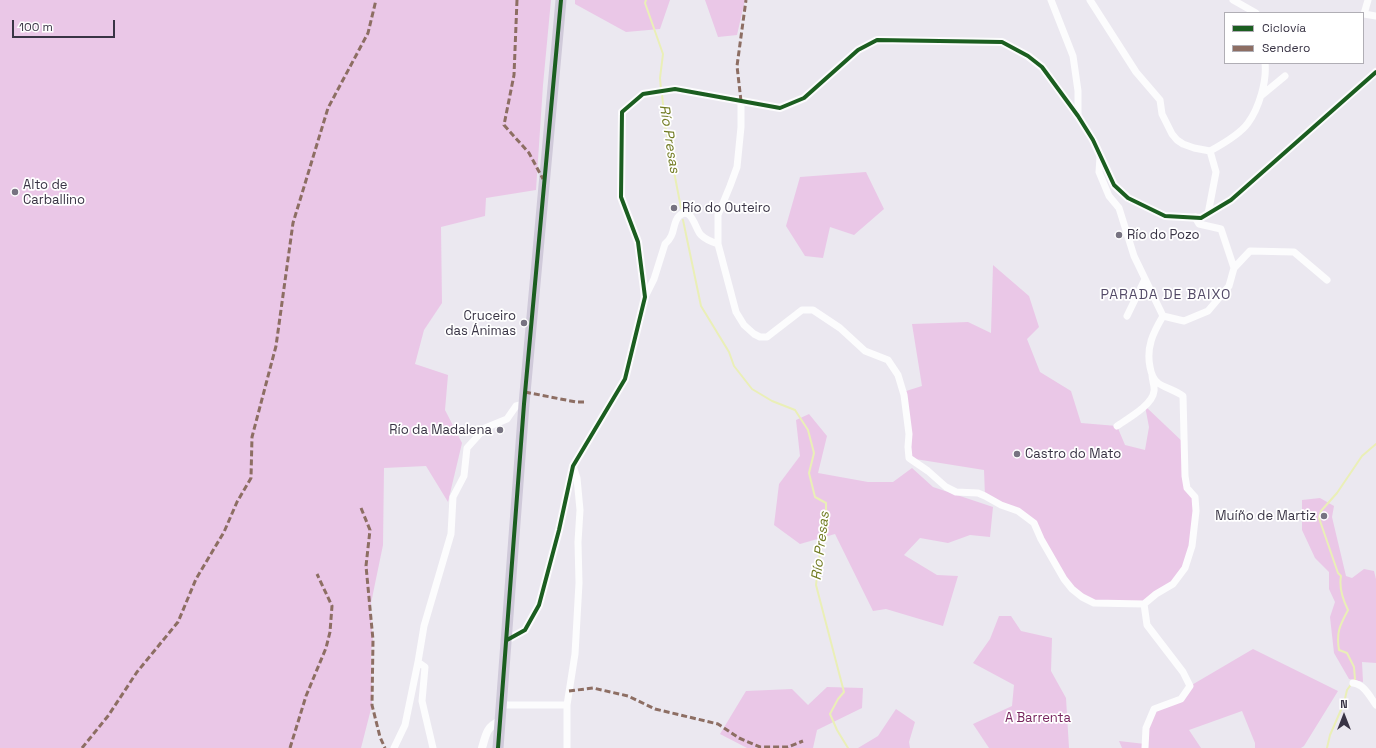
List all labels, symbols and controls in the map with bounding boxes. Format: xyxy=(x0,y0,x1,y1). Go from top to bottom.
scale bar xyxy=(14,12,117,38)
legend xyxy=(1224,12,1364,64)
text: 100 m xyxy=(19,19,53,35)
text: Ciclovía xyxy=(1262,20,1306,36)
text: Sendero xyxy=(1262,40,1310,56)
water label: Río Presas xyxy=(655,104,683,174)
place label: Alto de Carballino xyxy=(23,177,85,208)
marker: Alto de Carballino xyxy=(10,187,20,197)
place label: Río do Outeiro xyxy=(682,200,770,216)
marker: Río do Outeiro xyxy=(669,203,679,213)
place label: Río do Pozo xyxy=(1127,227,1199,243)
marker: Río do Pozo xyxy=(1114,230,1124,240)
district label: PARADA DE BAIXO xyxy=(1101,287,1231,303)
place label: Cruceiro das Ánimas xyxy=(445,308,516,339)
marker: Cruceiro das Ánimas xyxy=(519,318,529,328)
place label: Río da Madalena xyxy=(389,422,492,438)
marker: Río da Madalena xyxy=(495,425,505,435)
place label: Castro do Mato xyxy=(1025,446,1121,462)
marker: Castro do Mato xyxy=(1012,449,1022,459)
place label: Muíño de Martiz xyxy=(1215,508,1316,524)
water label: Río Presas xyxy=(808,511,834,581)
marker: Muíño de Martiz xyxy=(1319,511,1329,521)
north arrow xyxy=(1324,696,1364,736)
text: N xyxy=(1340,697,1348,711)
park label: A Barrenta xyxy=(1005,710,1071,726)

